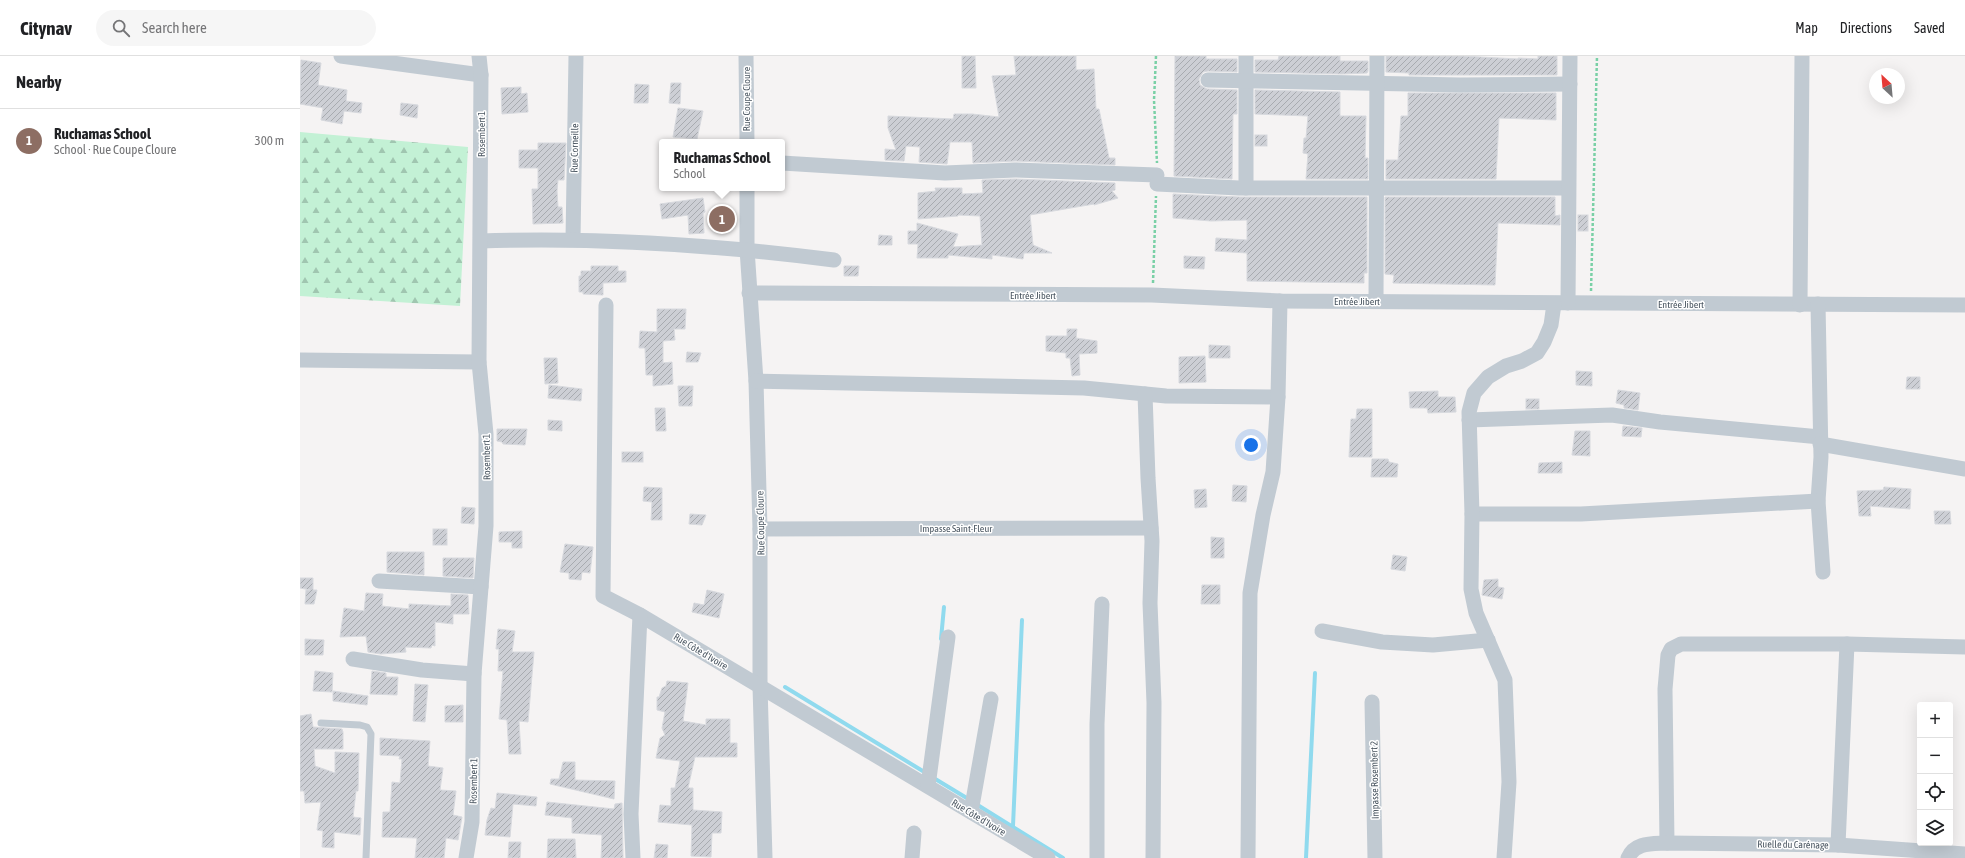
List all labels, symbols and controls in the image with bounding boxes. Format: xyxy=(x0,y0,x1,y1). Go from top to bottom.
search box xyxy=(96,10,376,46)
text: Citynav xyxy=(20,17,72,39)
icon: search xyxy=(110,17,132,39)
text: Search here xyxy=(142,19,207,36)
text: Map xyxy=(1795,20,1818,36)
text: Directions xyxy=(1840,20,1892,36)
text: Saved xyxy=(1914,20,1945,36)
street label: Rue Coupe Cloure xyxy=(741,66,752,131)
north arrow xyxy=(1869,68,1905,104)
text: Nearby xyxy=(16,72,62,92)
street label: Rosembert 1 xyxy=(476,111,487,157)
street label: Rue Corneille xyxy=(569,123,580,173)
text: Ruchamas School xyxy=(54,125,151,142)
text: 1 xyxy=(26,133,32,148)
text: 300 m xyxy=(255,133,284,148)
popup xyxy=(659,139,785,191)
text: School · Rue Coupe Cloure xyxy=(54,142,176,157)
text: Ruchamas School xyxy=(674,149,770,166)
text: School xyxy=(674,166,706,181)
pin: 1 xyxy=(709,204,735,234)
street label: Entrée Jibert xyxy=(1010,290,1056,301)
street label: Entrée Jibert xyxy=(1334,296,1380,307)
street label: Entrée Jibert xyxy=(1658,299,1704,310)
street label: Rosembert 1 xyxy=(481,434,492,480)
your location xyxy=(1241,435,1261,455)
street label: Rue Coupe Cloure xyxy=(754,490,767,555)
street label: Impasse Saint-Fleur xyxy=(920,523,993,534)
street label: Rue Côte d'Ivoire xyxy=(672,631,730,672)
map controls xyxy=(1917,702,1953,846)
button: + xyxy=(1917,702,1953,738)
button: − xyxy=(1917,738,1953,774)
street label: Impasse Rosembert 2 xyxy=(1368,741,1381,819)
street label: Rosembert 1 xyxy=(468,758,479,804)
button: locate xyxy=(1917,774,1953,810)
street label: Rue Côte d'Ivoire xyxy=(950,797,1008,838)
button: layers xyxy=(1917,810,1953,846)
street label: Ruelle du Carénage xyxy=(1757,838,1829,851)

